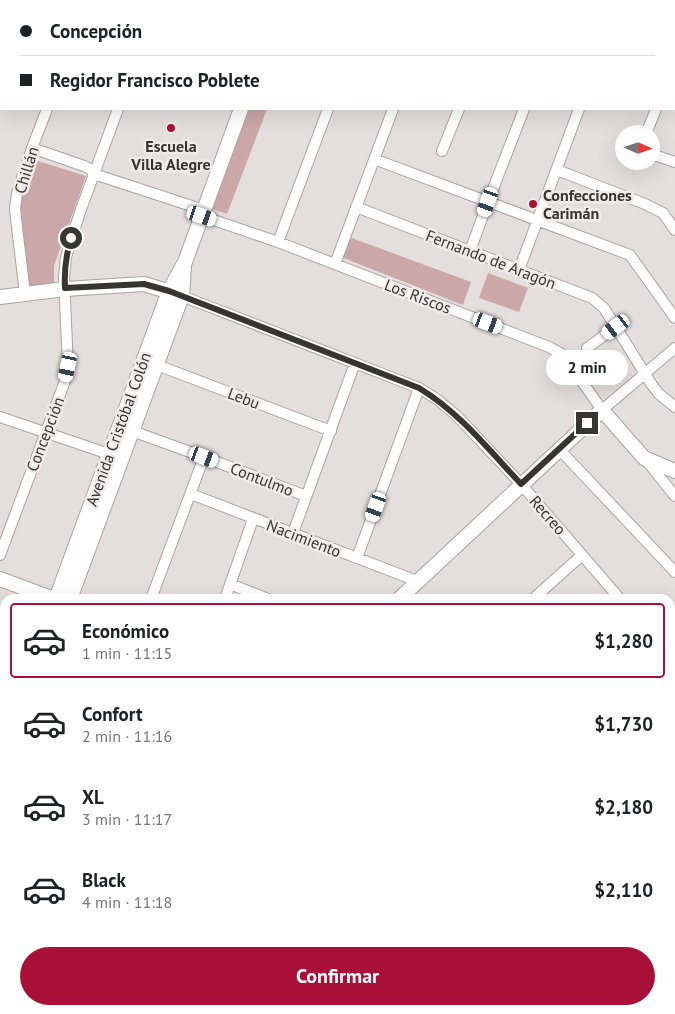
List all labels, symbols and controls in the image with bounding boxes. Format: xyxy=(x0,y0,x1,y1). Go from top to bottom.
text: Concepción xyxy=(50,19,142,43)
text: Regidor Francisco Poblete xyxy=(50,68,260,92)
marker: Escuela Villa Alegre xyxy=(165,122,177,134)
north arrow xyxy=(615,125,660,170)
map controls xyxy=(615,125,660,170)
place label: Escuela Villa Alegre xyxy=(130,136,211,174)
street label: Chillán xyxy=(9,144,43,196)
car xyxy=(475,185,500,219)
place label: Confecciones Carimán xyxy=(543,185,632,223)
marker: Confecciones Carimán xyxy=(527,198,539,210)
car xyxy=(185,204,218,228)
street label: Fernando de Aragón xyxy=(423,225,559,293)
route start xyxy=(60,227,82,249)
street label: Los Riscos xyxy=(382,274,454,318)
car xyxy=(471,311,504,335)
car xyxy=(599,312,632,342)
street label: Avenida Cristóbal Colón xyxy=(81,349,155,509)
callout: 2 min xyxy=(546,350,628,386)
car xyxy=(57,351,78,383)
text: 2 min xyxy=(567,357,607,377)
street label: Lebu xyxy=(225,383,263,413)
street label: Concepción xyxy=(22,394,68,474)
route end xyxy=(576,412,598,434)
car xyxy=(187,445,220,469)
street label: Contulmo xyxy=(228,458,296,500)
car xyxy=(363,490,388,524)
street label: Recreo xyxy=(525,491,571,539)
street label: Nacimiento xyxy=(264,515,344,561)
icon: car xyxy=(22,618,67,663)
text: Económico xyxy=(82,619,169,643)
text: $1,280 xyxy=(594,629,653,653)
text: 1 min · 11:15 xyxy=(82,643,172,663)
icon: car xyxy=(22,701,67,746)
text: Confort xyxy=(82,702,143,726)
text: $1,730 xyxy=(594,712,653,736)
text: 2 min · 11:16 xyxy=(82,726,172,746)
icon: car xyxy=(22,784,67,829)
text: XL xyxy=(82,785,104,809)
text: $2,180 xyxy=(594,795,653,819)
text: 3 min · 11:17 xyxy=(82,809,172,829)
icon: car xyxy=(22,867,67,912)
text: Black xyxy=(82,868,126,892)
text: $2,110 xyxy=(594,878,653,902)
text: 4 min · 11:18 xyxy=(82,892,172,912)
button: Confirmar xyxy=(20,947,655,1005)

